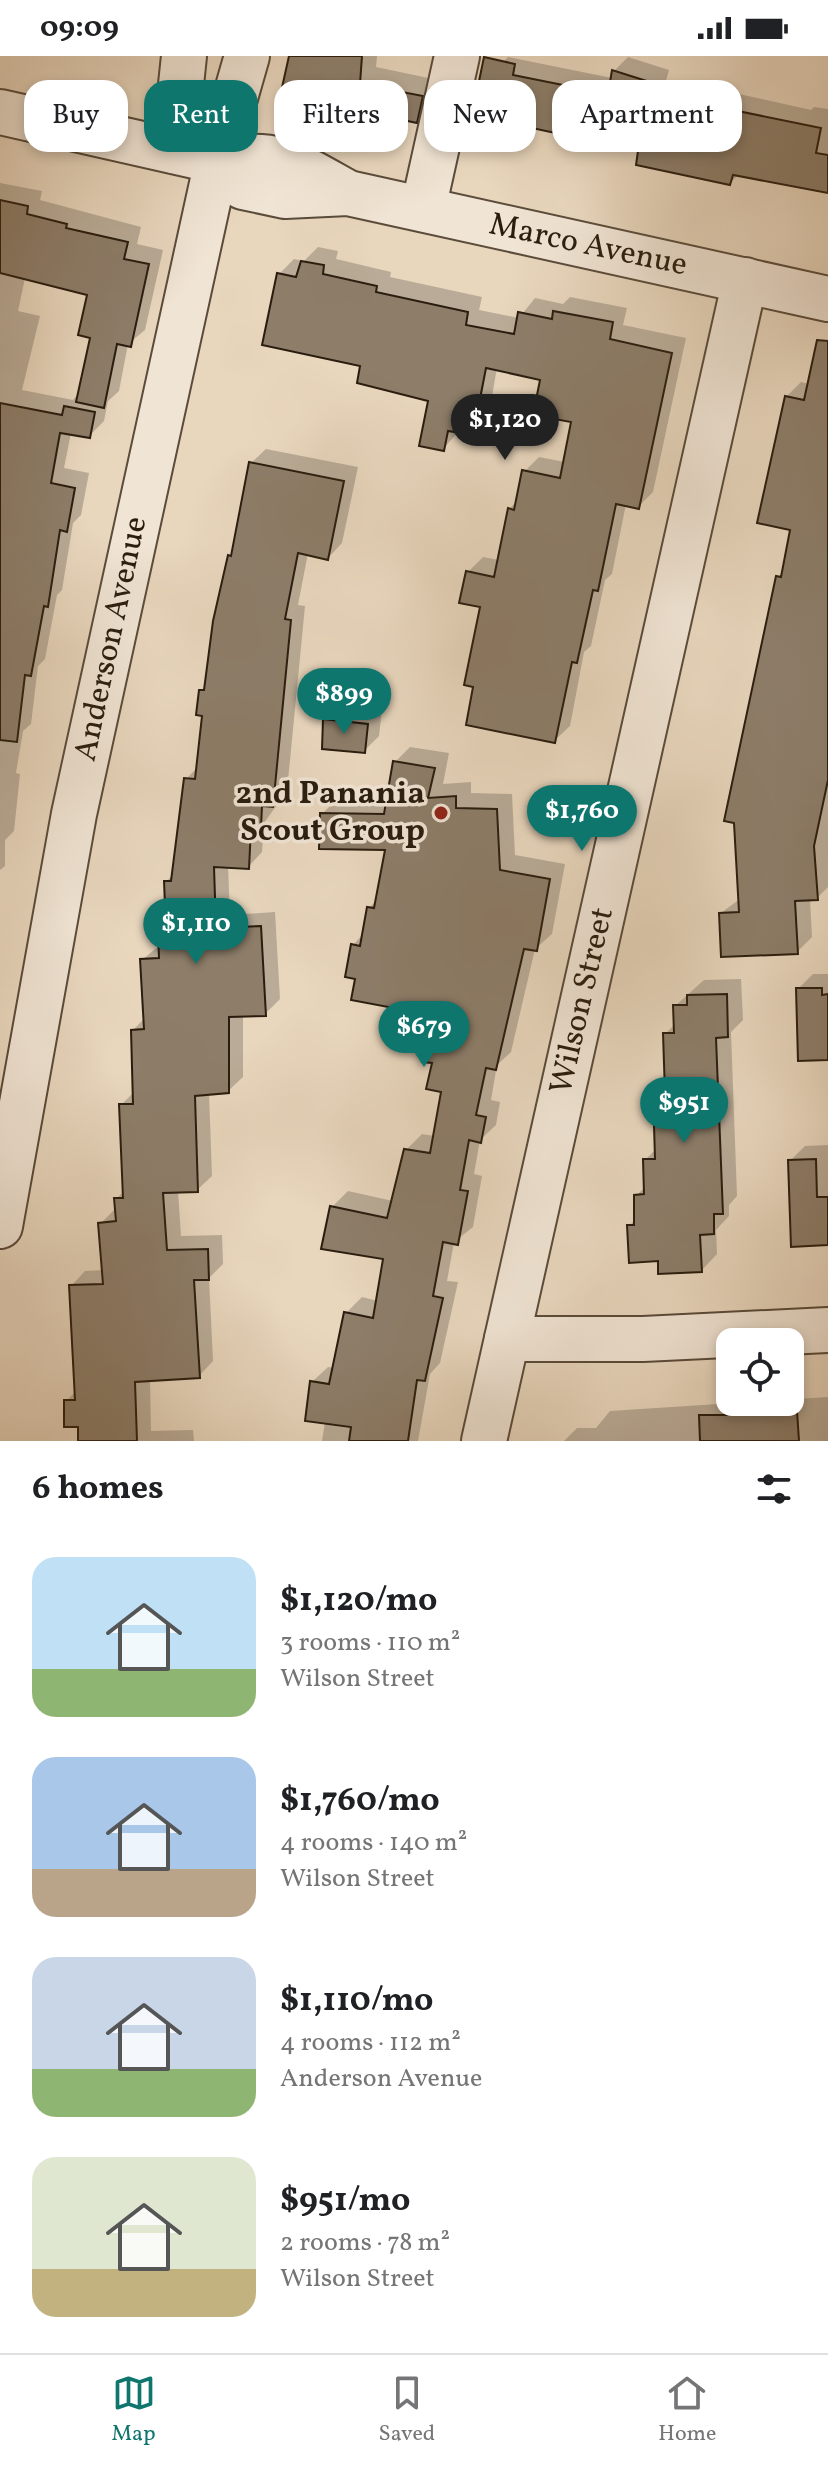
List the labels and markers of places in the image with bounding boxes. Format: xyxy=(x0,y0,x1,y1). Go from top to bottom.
pin: $1,120 xyxy=(440,394,570,462)
pin: $899 xyxy=(297,668,391,736)
place label: 2nd Panania Scout Group xyxy=(236,773,425,854)
pin: $1,760 xyxy=(517,785,647,853)
marker: 2nd Panania Scout Group xyxy=(432,804,450,822)
pin: $1,110 xyxy=(131,898,261,966)
pin: $679 xyxy=(377,1001,471,1069)
pin: $951 xyxy=(637,1077,731,1145)

